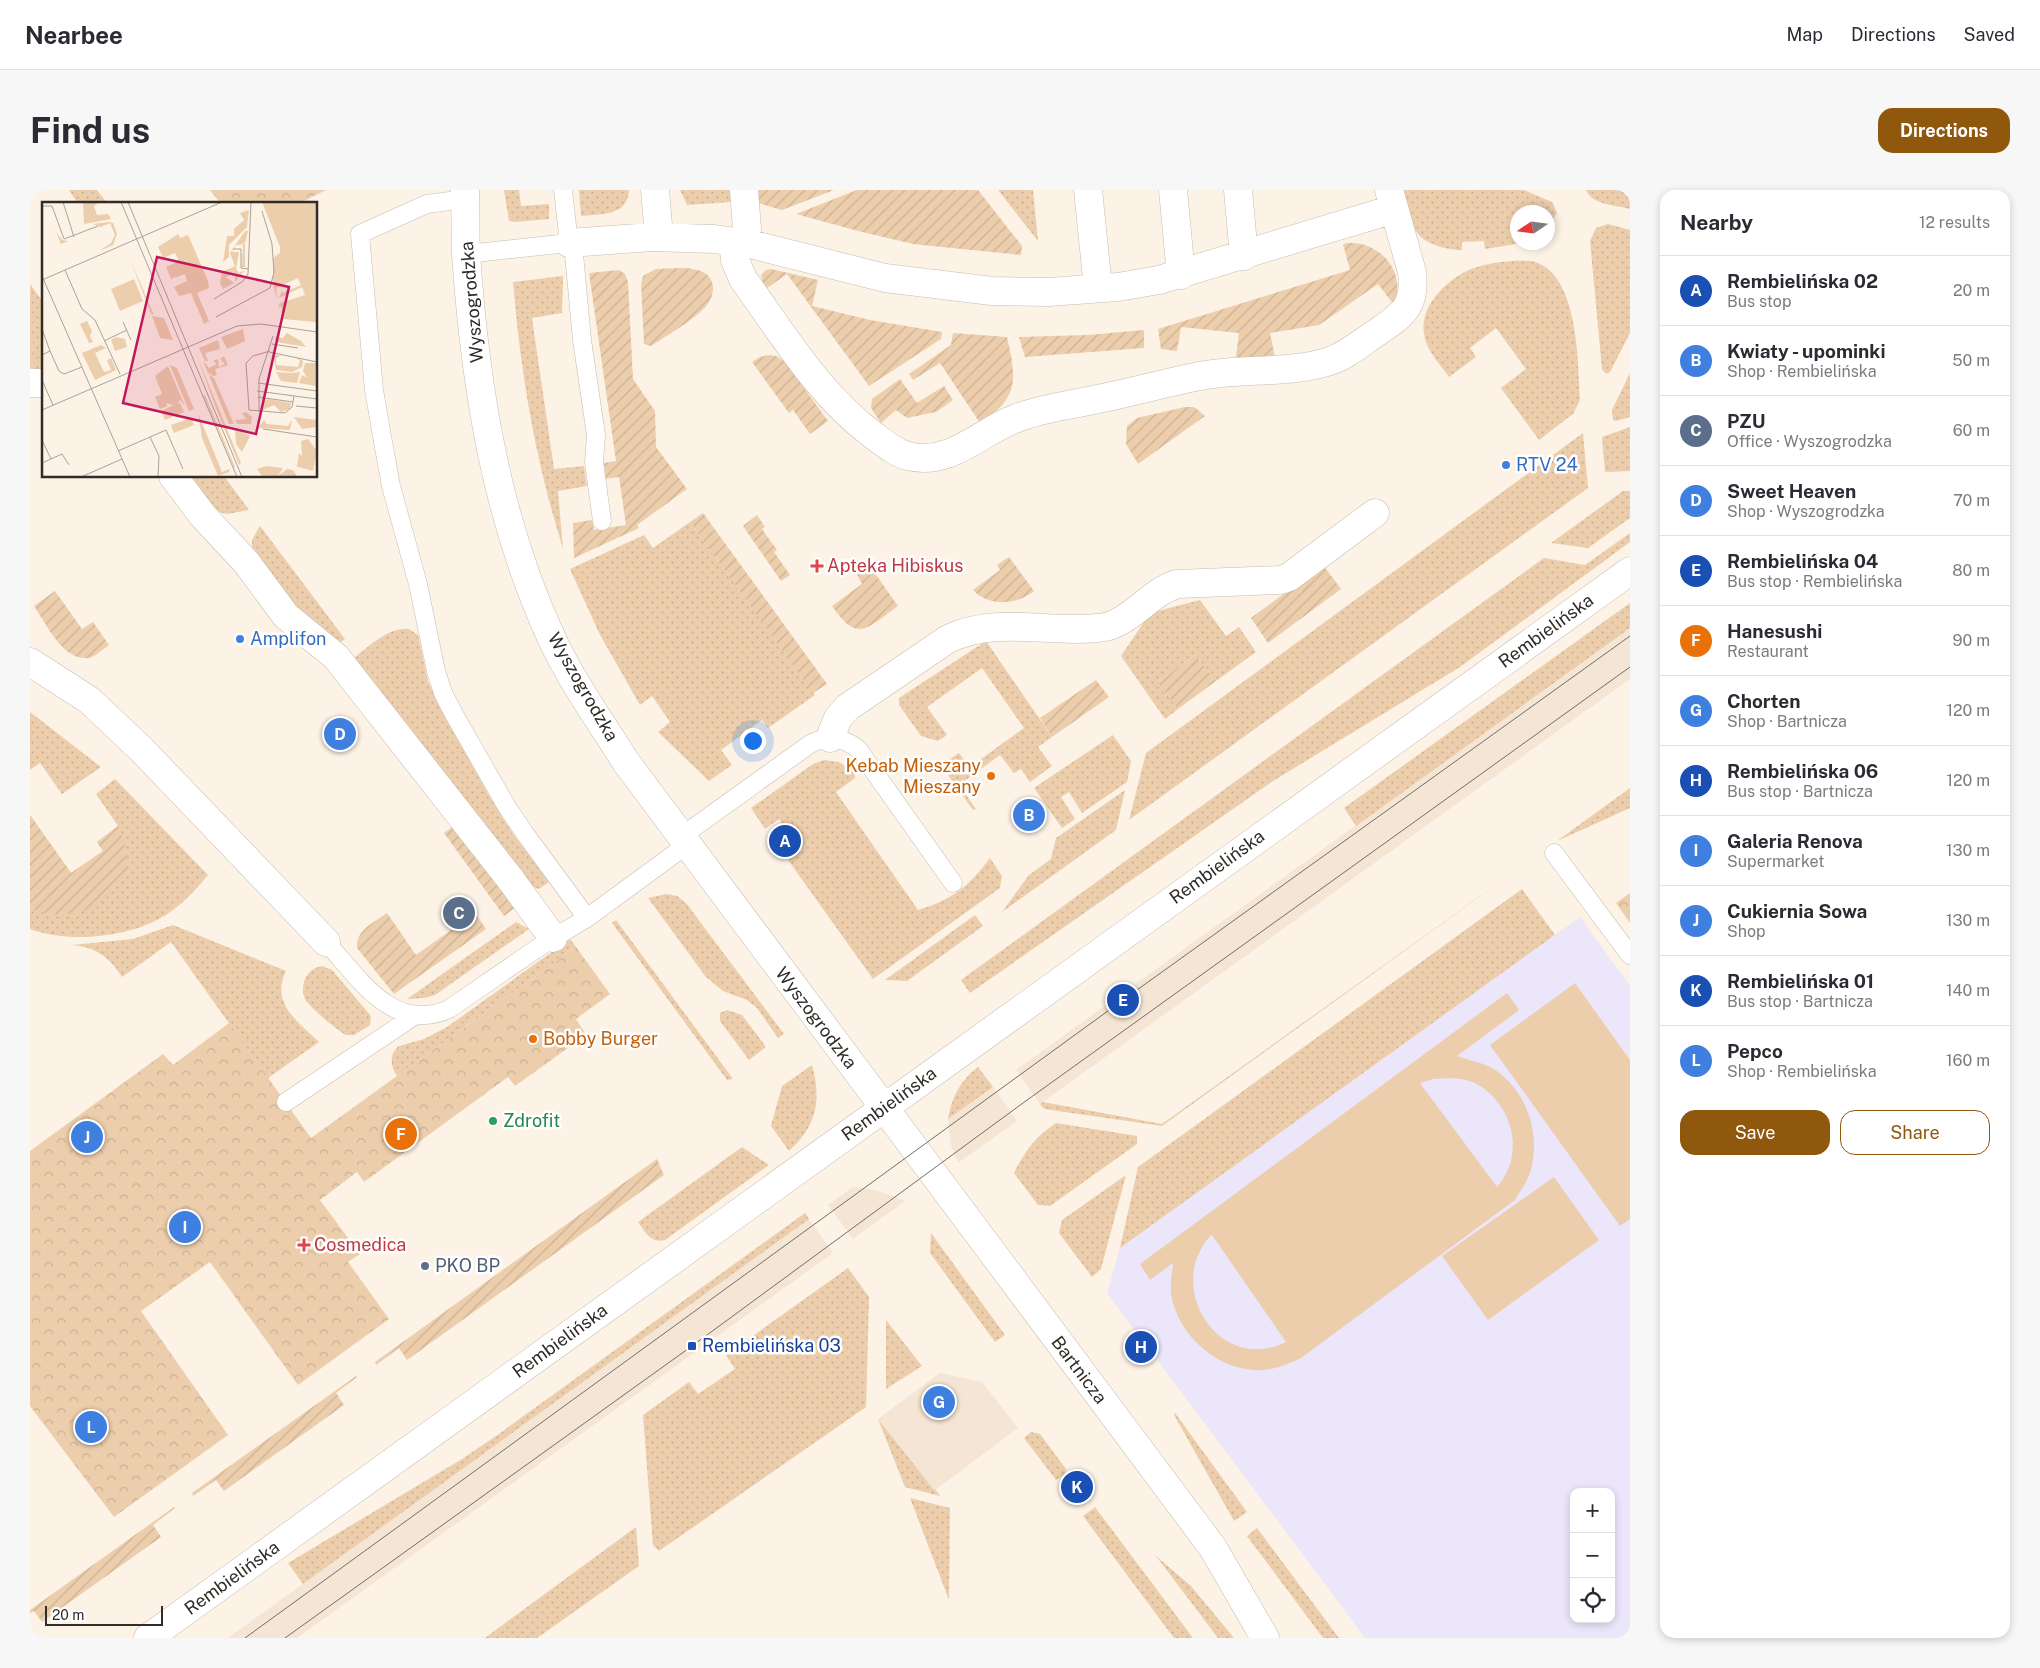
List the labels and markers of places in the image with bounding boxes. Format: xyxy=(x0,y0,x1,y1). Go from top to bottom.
place label: RTV 24 xyxy=(1516,454,1578,475)
marker: RTV 24 xyxy=(1500,459,1512,471)
place label: Apteka Hibiskus xyxy=(827,555,963,576)
marker: Apteka Hibiskus xyxy=(811,560,823,572)
place label: Amplifon xyxy=(250,628,326,649)
marker: Amplifon xyxy=(234,633,246,645)
pin: D xyxy=(324,715,356,753)
place label: Kebab Mieszany Mieszany xyxy=(845,755,981,797)
marker: Kebab Mieszany Mieszany xyxy=(985,770,997,782)
pin: B xyxy=(1013,796,1045,834)
pin: A xyxy=(769,822,801,860)
pin: C xyxy=(443,894,475,932)
pin: E xyxy=(1107,981,1139,1019)
place label: Bobby Burger xyxy=(543,1028,658,1049)
marker: Bobby Burger xyxy=(527,1033,539,1045)
place label: Zdrofit xyxy=(503,1110,560,1131)
pin: F xyxy=(385,1115,417,1153)
marker: Zdrofit xyxy=(487,1115,499,1127)
pin: J xyxy=(71,1118,103,1156)
pin: I xyxy=(169,1208,201,1246)
place label: Cosmedica xyxy=(314,1234,406,1255)
marker: Cosmedica xyxy=(298,1239,310,1251)
place label: PKO BP xyxy=(435,1255,500,1276)
marker: PKO BP xyxy=(419,1260,431,1272)
pin: H xyxy=(1125,1328,1157,1366)
place label: Rembielińska 03 xyxy=(702,1335,841,1356)
marker: Rembielińska 03 xyxy=(686,1340,698,1352)
pin: G xyxy=(923,1383,955,1421)
pin: L xyxy=(75,1408,107,1446)
pin: K xyxy=(1061,1468,1093,1506)

